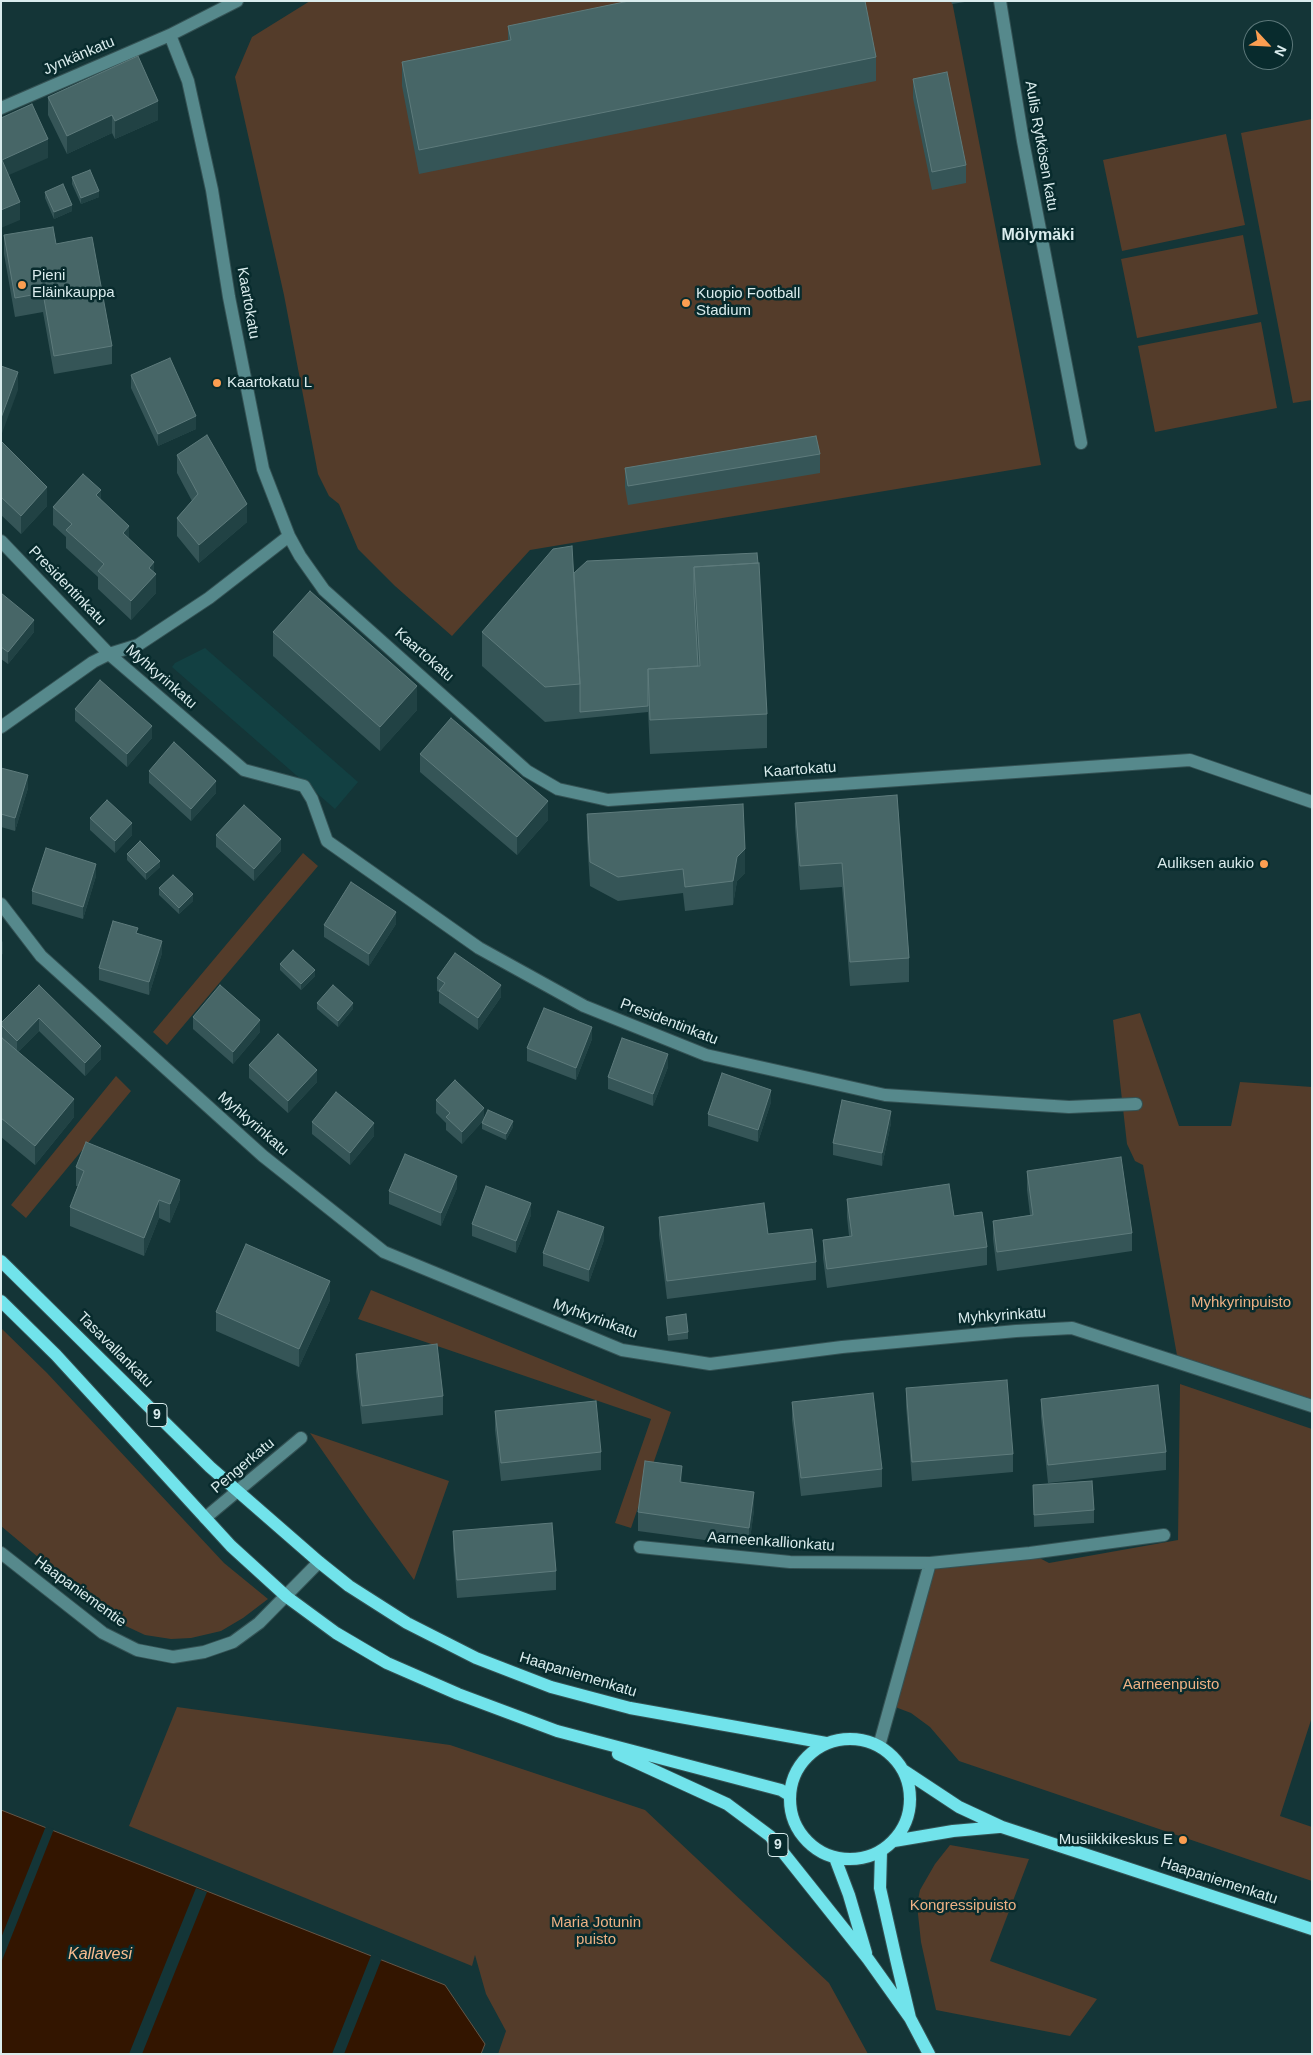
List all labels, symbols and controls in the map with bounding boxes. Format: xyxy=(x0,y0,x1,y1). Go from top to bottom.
north arrow xyxy=(1243,20,1293,70)
street label: Jynkänkatu xyxy=(41,33,117,79)
text: N xyxy=(1271,43,1290,59)
street label: Aulis Rytkösen katu xyxy=(1021,80,1061,212)
district label: Mölymäki xyxy=(1002,226,1074,246)
street label: Kaartokatu xyxy=(233,266,263,340)
place label: Pieni Eläinkauppa xyxy=(32,267,115,302)
marker: Pieni Eläinkauppa xyxy=(16,279,28,291)
place label: Kuopio Football Stadium xyxy=(696,285,800,320)
marker: Kuopio Football Stadium xyxy=(680,297,692,309)
place label: Kaartokatu L xyxy=(227,374,312,392)
marker: Kaartokatu L xyxy=(211,377,223,389)
street label: Presidentinkatu xyxy=(25,543,109,629)
street label: Kaartokatu xyxy=(391,624,457,686)
street label: Myhkyrinkatu xyxy=(122,641,200,713)
street label: Kaartokatu xyxy=(763,758,837,782)
place label: Auliksen aukio xyxy=(1157,855,1254,873)
marker: Auliksen aukio xyxy=(1258,858,1270,870)
street label: Presidentinkatu xyxy=(618,995,720,1049)
street label: Myhkyrinkatu xyxy=(214,1088,292,1160)
park label: Myhkyrinpuisto xyxy=(1191,1294,1291,1312)
street label: Myhkyrinkatu xyxy=(550,1295,640,1343)
street label: Myhkyrinkatu xyxy=(957,1304,1047,1328)
street label: Tasavallankatu xyxy=(74,1309,156,1391)
road number: 9 xyxy=(147,1404,167,1426)
street label: Pengerkatu xyxy=(208,1434,278,1498)
street label: Aarneenkallionkatu xyxy=(707,1529,835,1555)
street label: Haapaniementie xyxy=(31,1553,129,1631)
street label: Haapaniemenkatu xyxy=(517,1649,639,1701)
park label: Aarneenpuisto xyxy=(1123,1676,1219,1694)
place label: Musiikkikeskus E xyxy=(1059,1831,1173,1849)
road number: 9 xyxy=(768,1834,788,1856)
marker: Musiikkikeskus E xyxy=(1177,1834,1189,1846)
street label: Haapaniemenkatu xyxy=(1158,1854,1280,1908)
park label: Kongressipuisto xyxy=(910,1897,1016,1915)
park label: Maria Jotunin puisto xyxy=(551,1914,641,1949)
water label: Kallavesi xyxy=(68,1945,132,1965)

